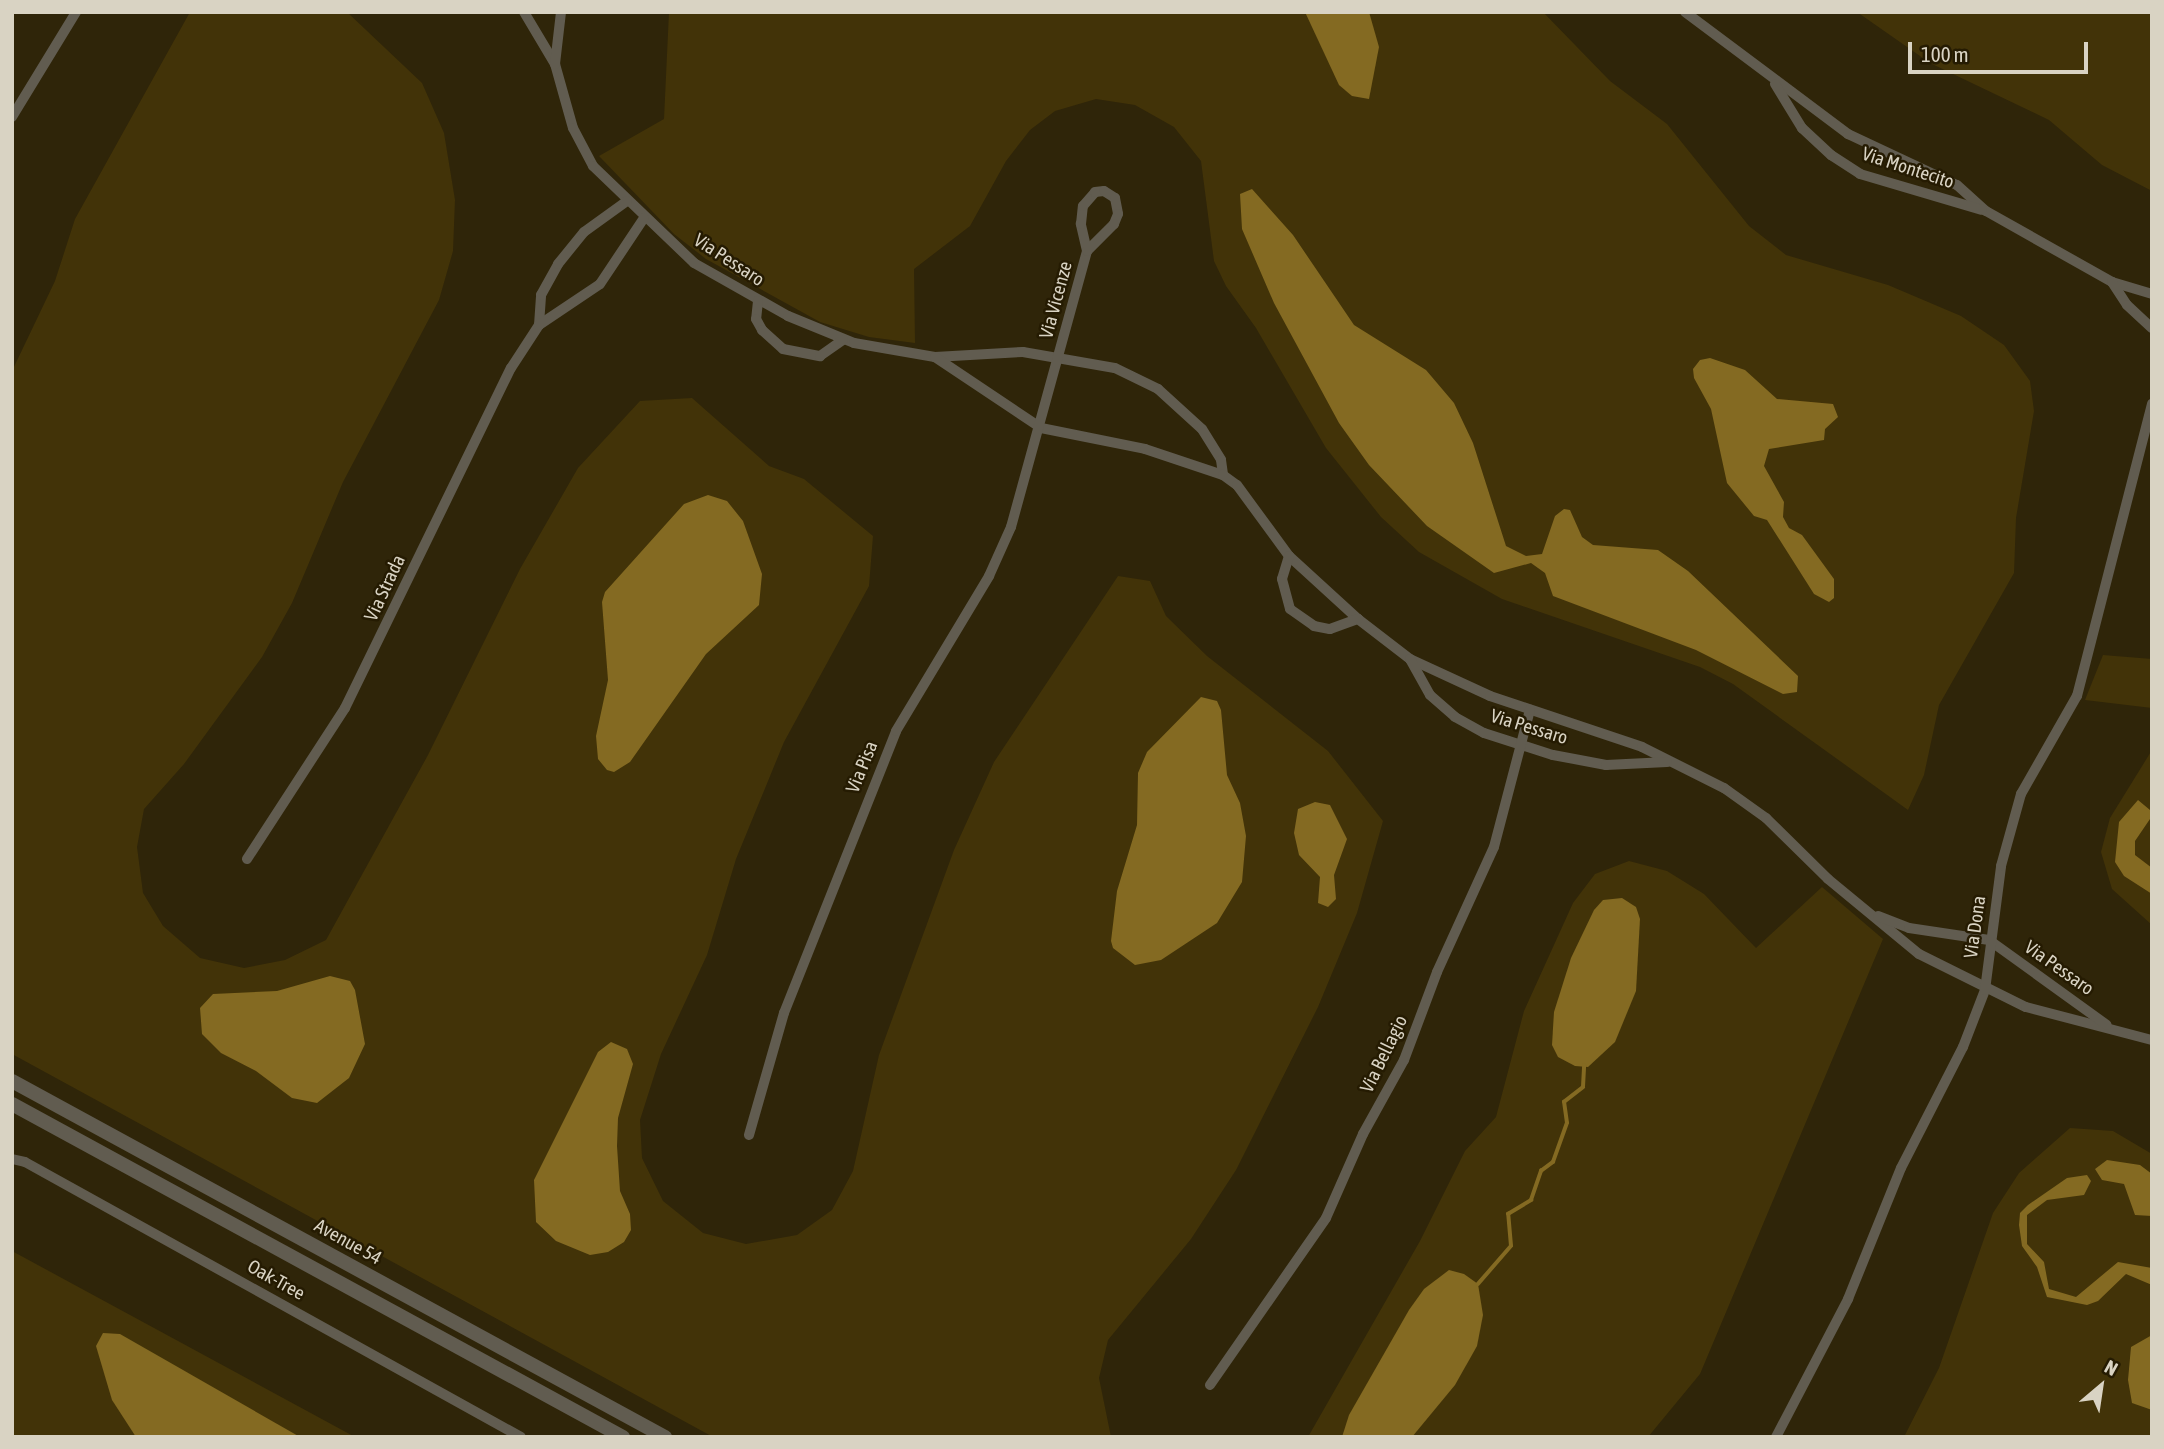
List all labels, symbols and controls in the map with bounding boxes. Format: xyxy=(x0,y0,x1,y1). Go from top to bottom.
scale bar xyxy=(1912,28,2092,72)
text: 100 m xyxy=(1921,42,1969,66)
street label: Via Montecito xyxy=(1859,142,1957,194)
street label: Via Pessaro xyxy=(689,229,769,291)
street label: Via Vicenze xyxy=(1035,259,1077,341)
street label: Via Strada xyxy=(360,551,410,625)
street label: Via Pessaro xyxy=(1488,704,1570,750)
street label: Via Pisa xyxy=(841,738,883,796)
street label: Via Dona xyxy=(1959,894,1991,960)
street label: Via Pessaro xyxy=(2020,936,2098,1000)
street label: Via Bellagio xyxy=(1356,1012,1412,1096)
street label: Avenue 54 xyxy=(311,1214,385,1270)
street label: Oak-Tree xyxy=(243,1255,309,1305)
north arrow xyxy=(2066,1351,2136,1421)
text: N xyxy=(2101,1355,2121,1380)

